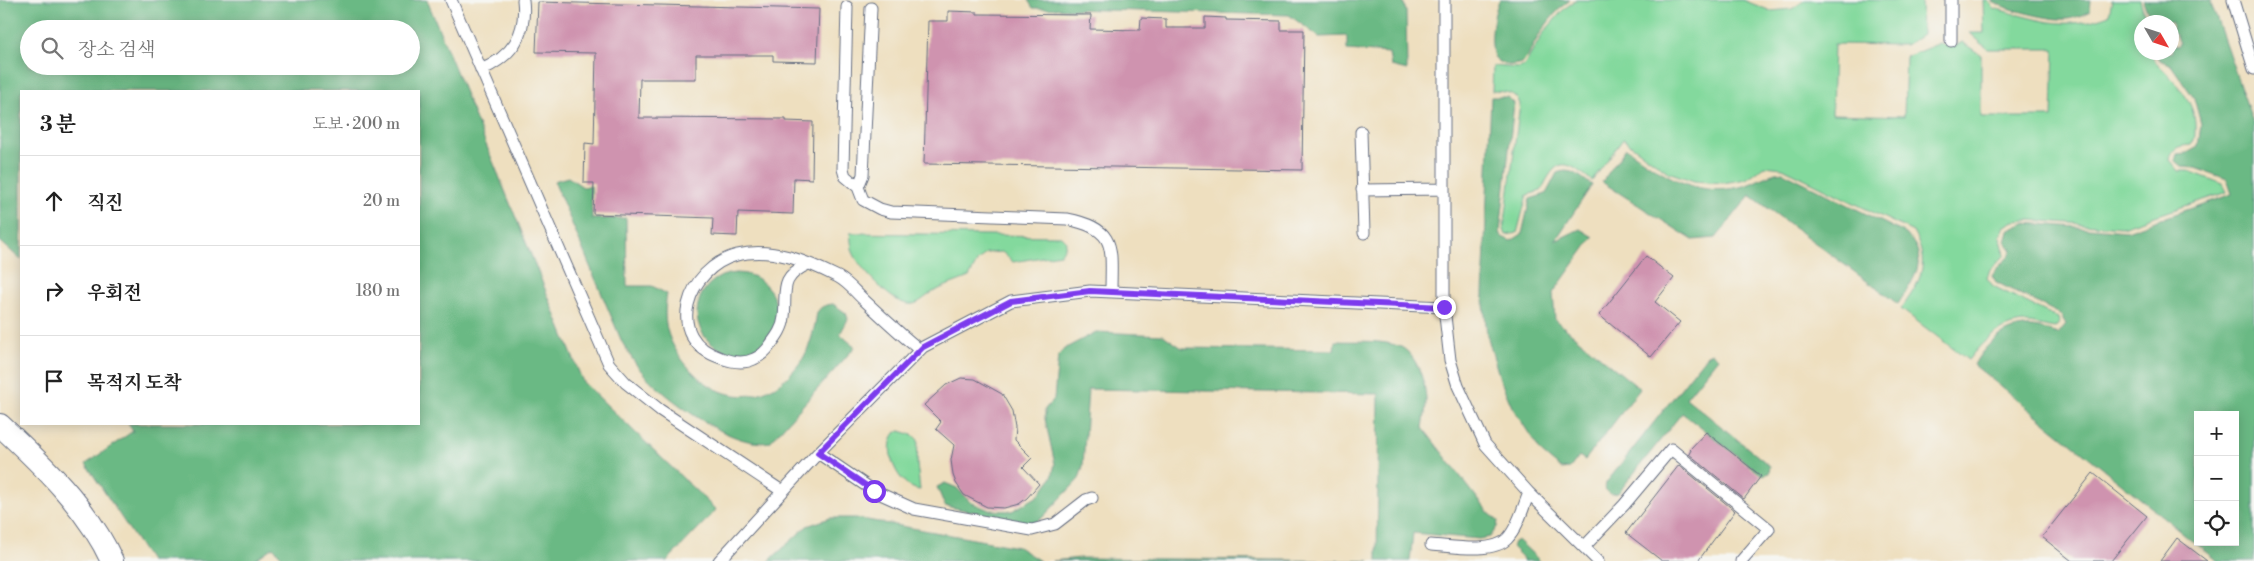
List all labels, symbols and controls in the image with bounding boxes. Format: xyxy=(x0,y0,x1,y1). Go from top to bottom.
north arrow xyxy=(2134,15,2179,60)
search box xyxy=(20,20,420,75)
icon: search xyxy=(38,34,66,62)
text: 장소 검색 xyxy=(78,38,155,62)
text: 3 분 xyxy=(40,112,76,138)
text: 도보 · 200 m xyxy=(312,114,400,134)
icon: ahead xyxy=(40,187,68,215)
text: 직진 xyxy=(87,191,124,215)
text: 20 m xyxy=(363,191,400,211)
icon: right xyxy=(40,277,68,305)
text: 우회전 xyxy=(87,281,142,305)
text: 180 m xyxy=(356,281,400,301)
route end xyxy=(1433,296,1456,319)
icon: arrive xyxy=(40,367,68,395)
text: 목적지 도착 xyxy=(87,371,182,395)
map controls xyxy=(2194,411,2239,546)
button: + xyxy=(2194,411,2239,456)
button: − xyxy=(2194,456,2239,501)
route start xyxy=(863,480,886,503)
button: locate xyxy=(2194,501,2239,546)

